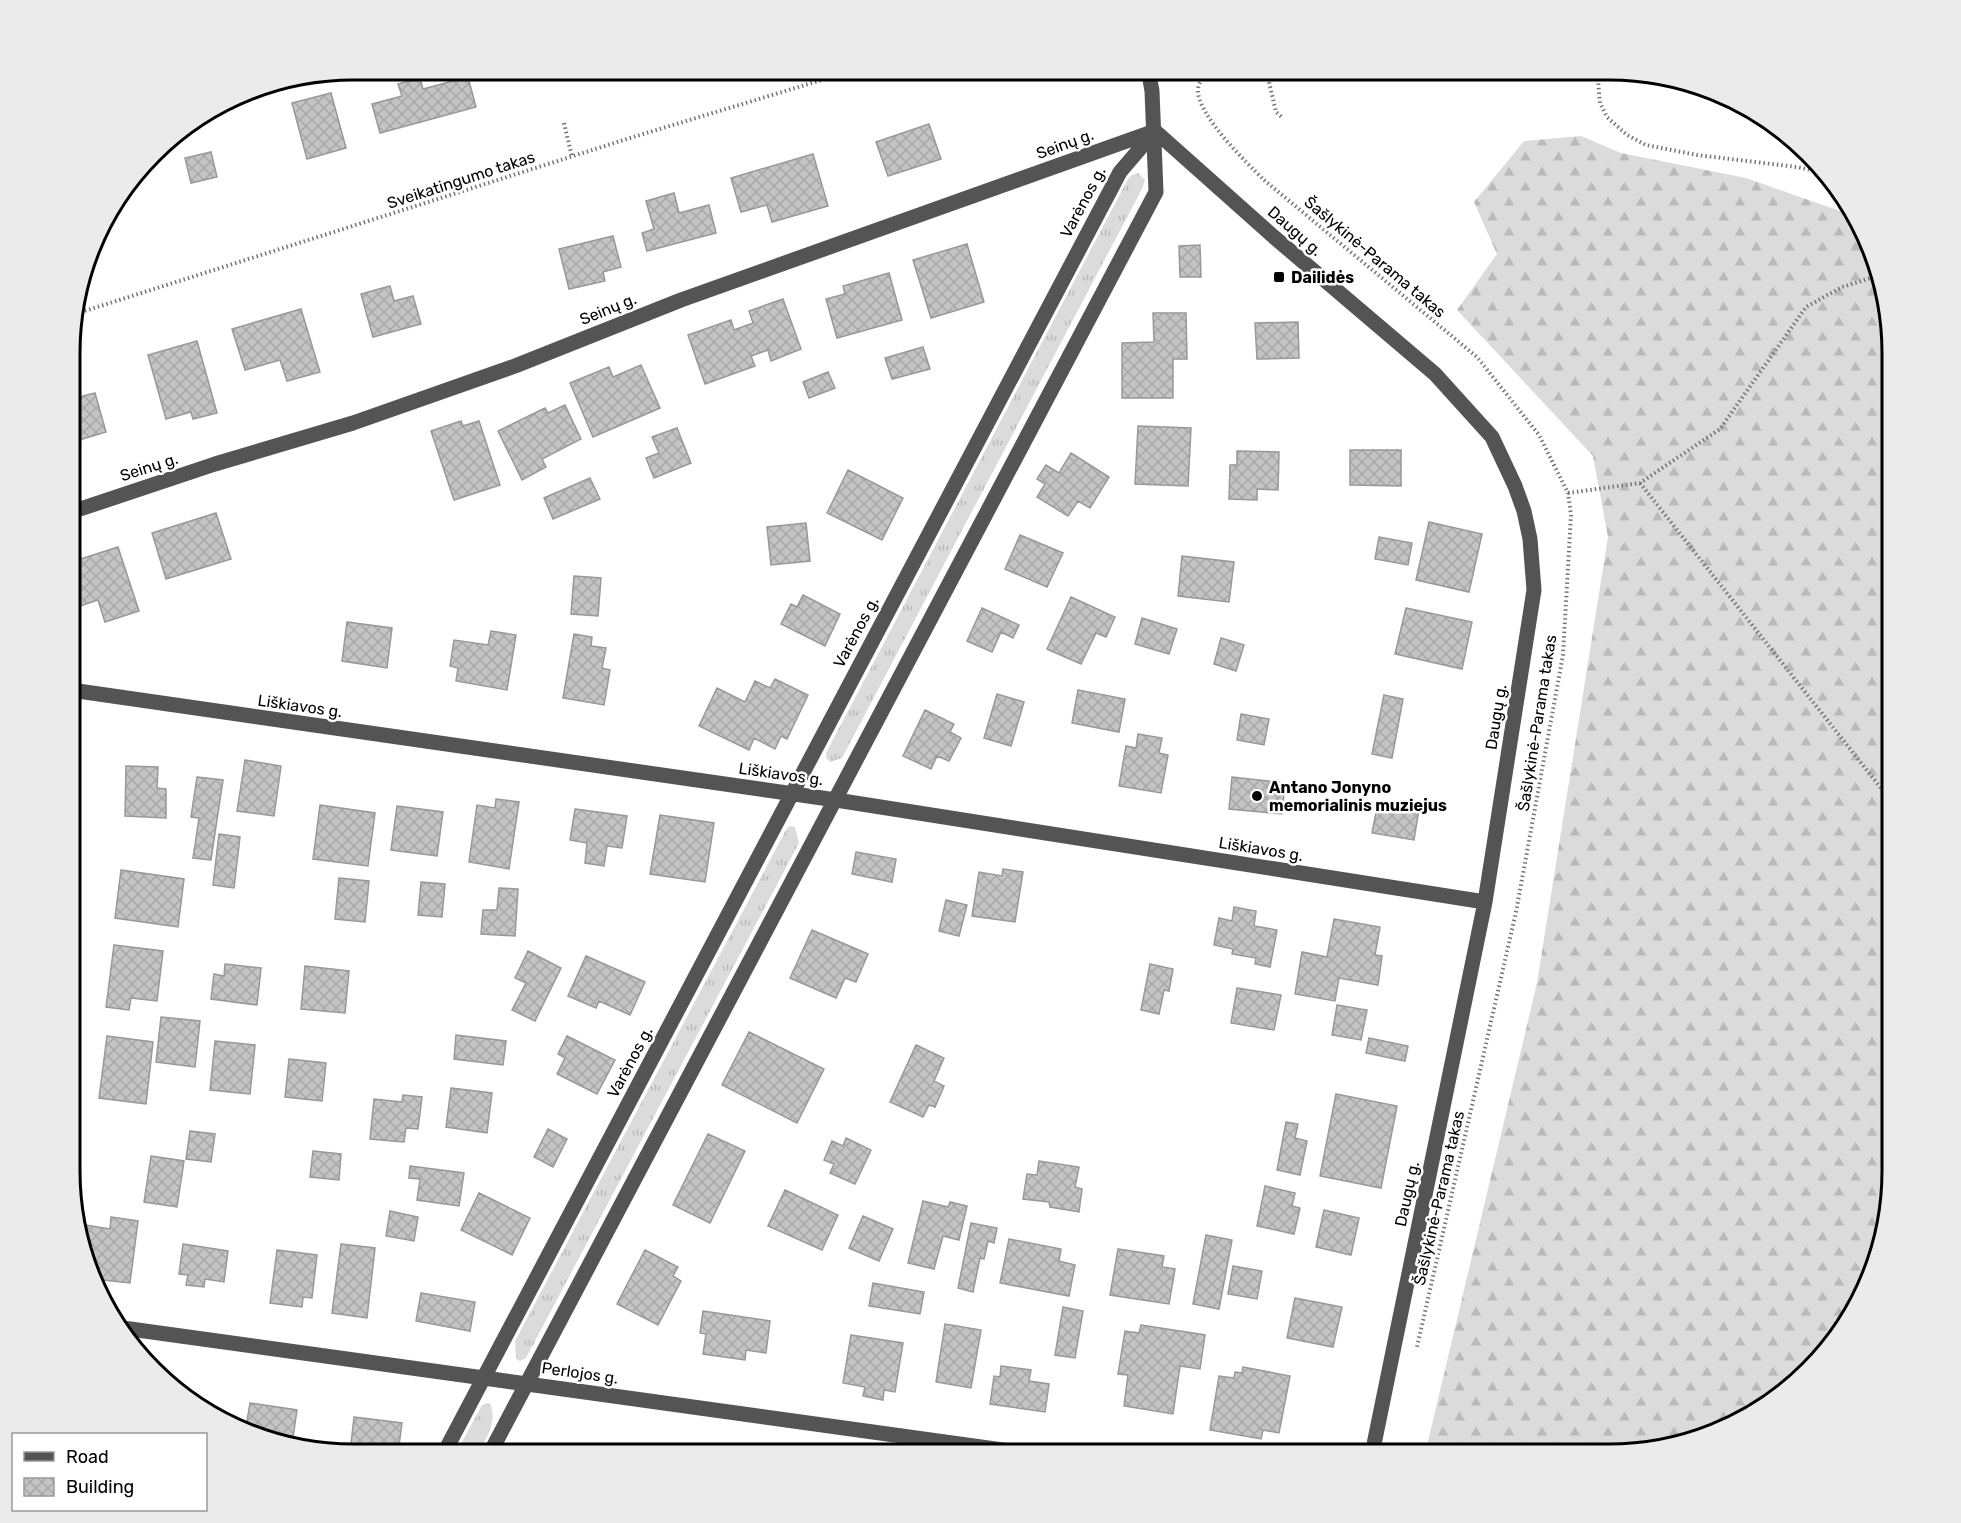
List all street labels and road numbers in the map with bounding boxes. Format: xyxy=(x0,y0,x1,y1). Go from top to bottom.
street label: Seinų g. xyxy=(1034,125,1096,163)
street label: Sveikatingumo takas xyxy=(385,147,537,213)
street label: Varėnos g. xyxy=(1056,163,1110,241)
street label: Šašlykinė-Parama takas xyxy=(1300,192,1450,322)
street label: Daugų g. xyxy=(1264,202,1326,260)
street label: Seinų g. xyxy=(577,289,639,329)
street label: Seinų g. xyxy=(118,449,180,485)
street label: Varėnos g. xyxy=(829,593,883,671)
street label: Šašlykinė-Parama takas xyxy=(1513,633,1560,813)
street label: Daugų g. xyxy=(1481,683,1511,751)
street label: Liškiavos g. xyxy=(256,691,344,721)
street label: Liškiavos g. xyxy=(737,759,825,789)
street label: Liškiavos g. xyxy=(1217,833,1305,865)
street label: Varėnos g. xyxy=(603,1023,657,1101)
street label: Šašlykinė-Parama takas xyxy=(1409,1109,1468,1287)
street label: Daugų g. xyxy=(1391,1160,1423,1228)
street label: Perlojos g. xyxy=(540,1358,620,1388)

